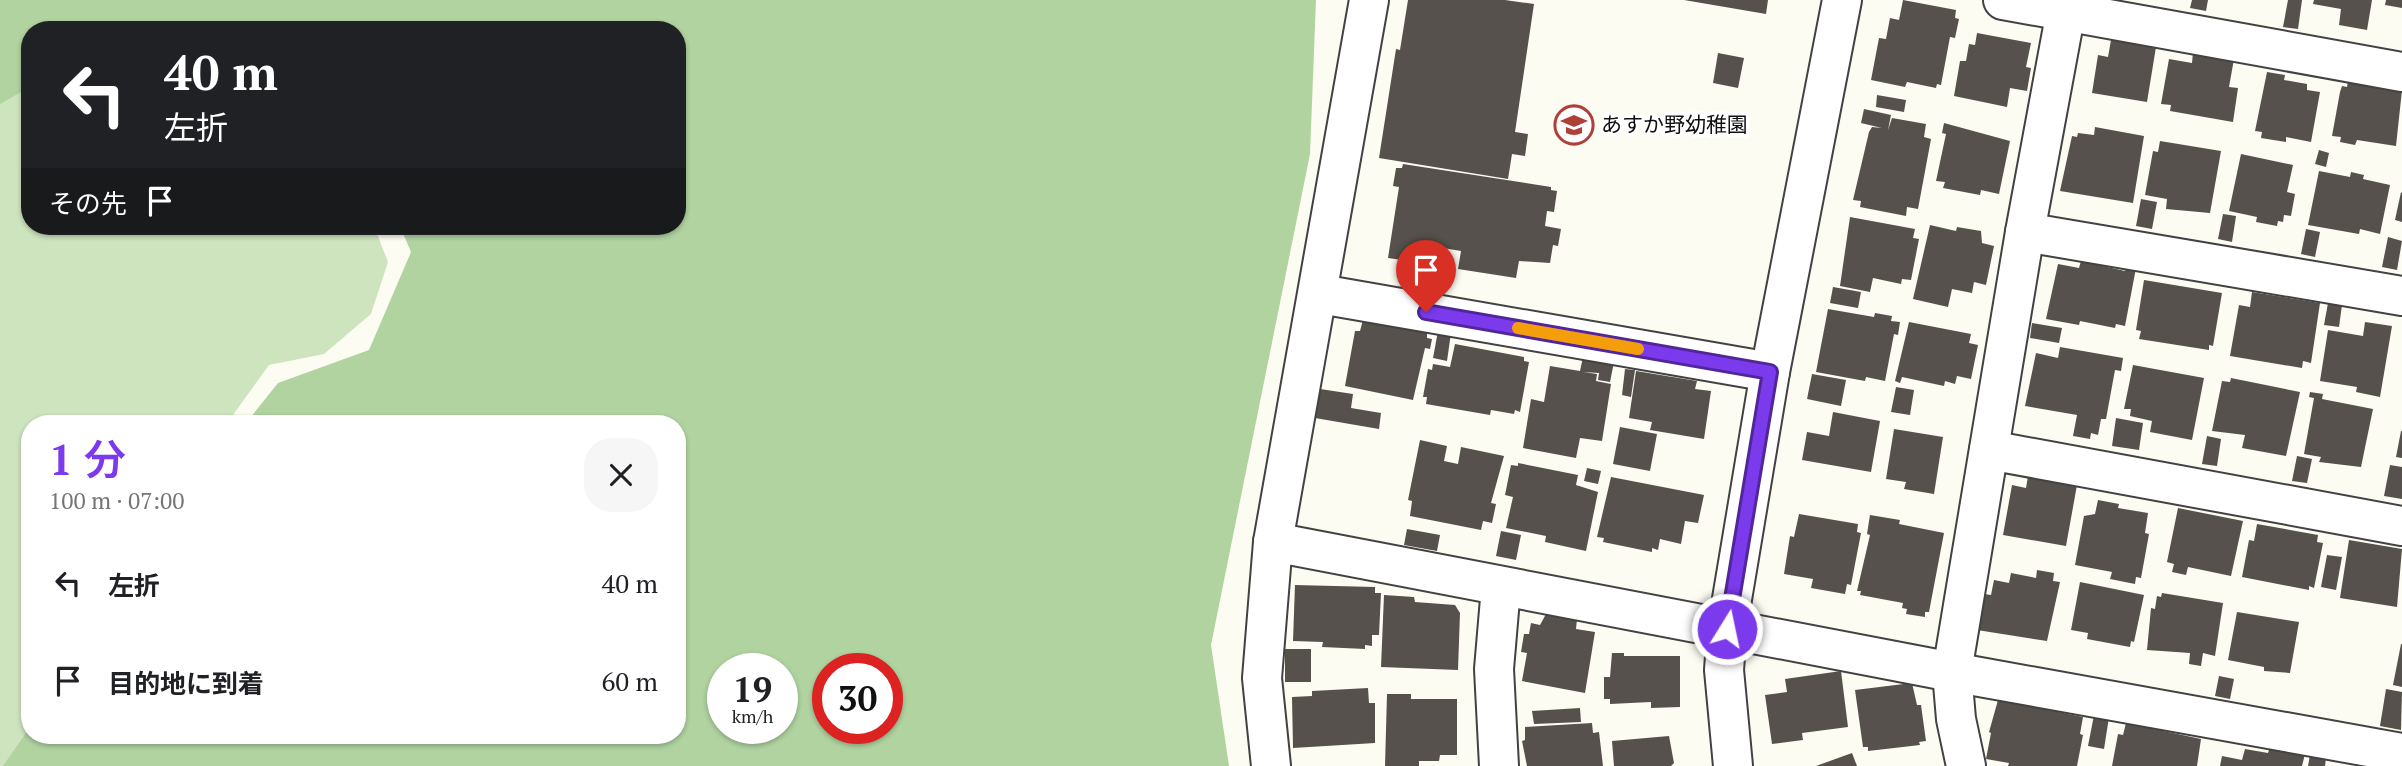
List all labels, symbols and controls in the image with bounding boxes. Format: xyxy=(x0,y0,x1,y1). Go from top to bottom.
text: 40 m xyxy=(164,39,278,104)
icon: left xyxy=(49,49,140,140)
school or university icon: あすか野幼稚園 xyxy=(1553,104,1595,146)
text: 左折 xyxy=(164,106,228,148)
place label: あすか野幼稚園 xyxy=(1601,110,1748,138)
icon: arrive xyxy=(141,182,179,220)
text: その先 xyxy=(49,186,127,220)
pin xyxy=(1396,240,1456,312)
icon: arrive xyxy=(1407,251,1445,289)
text: 1 分 xyxy=(49,431,126,487)
button: close xyxy=(584,438,658,512)
text: 100 m · 07:00 xyxy=(49,485,184,516)
icon: left xyxy=(49,564,87,602)
text: 40 m xyxy=(602,566,658,600)
text: 左折 xyxy=(108,568,160,602)
position arrow xyxy=(1690,592,1764,666)
speed limit sign: 30 xyxy=(812,653,903,744)
icon: arrive xyxy=(49,662,87,700)
text: 60 m xyxy=(602,664,658,698)
text: 目的地に到着 xyxy=(108,666,264,700)
text: 19 xyxy=(733,666,772,712)
text: km/h xyxy=(732,704,773,728)

